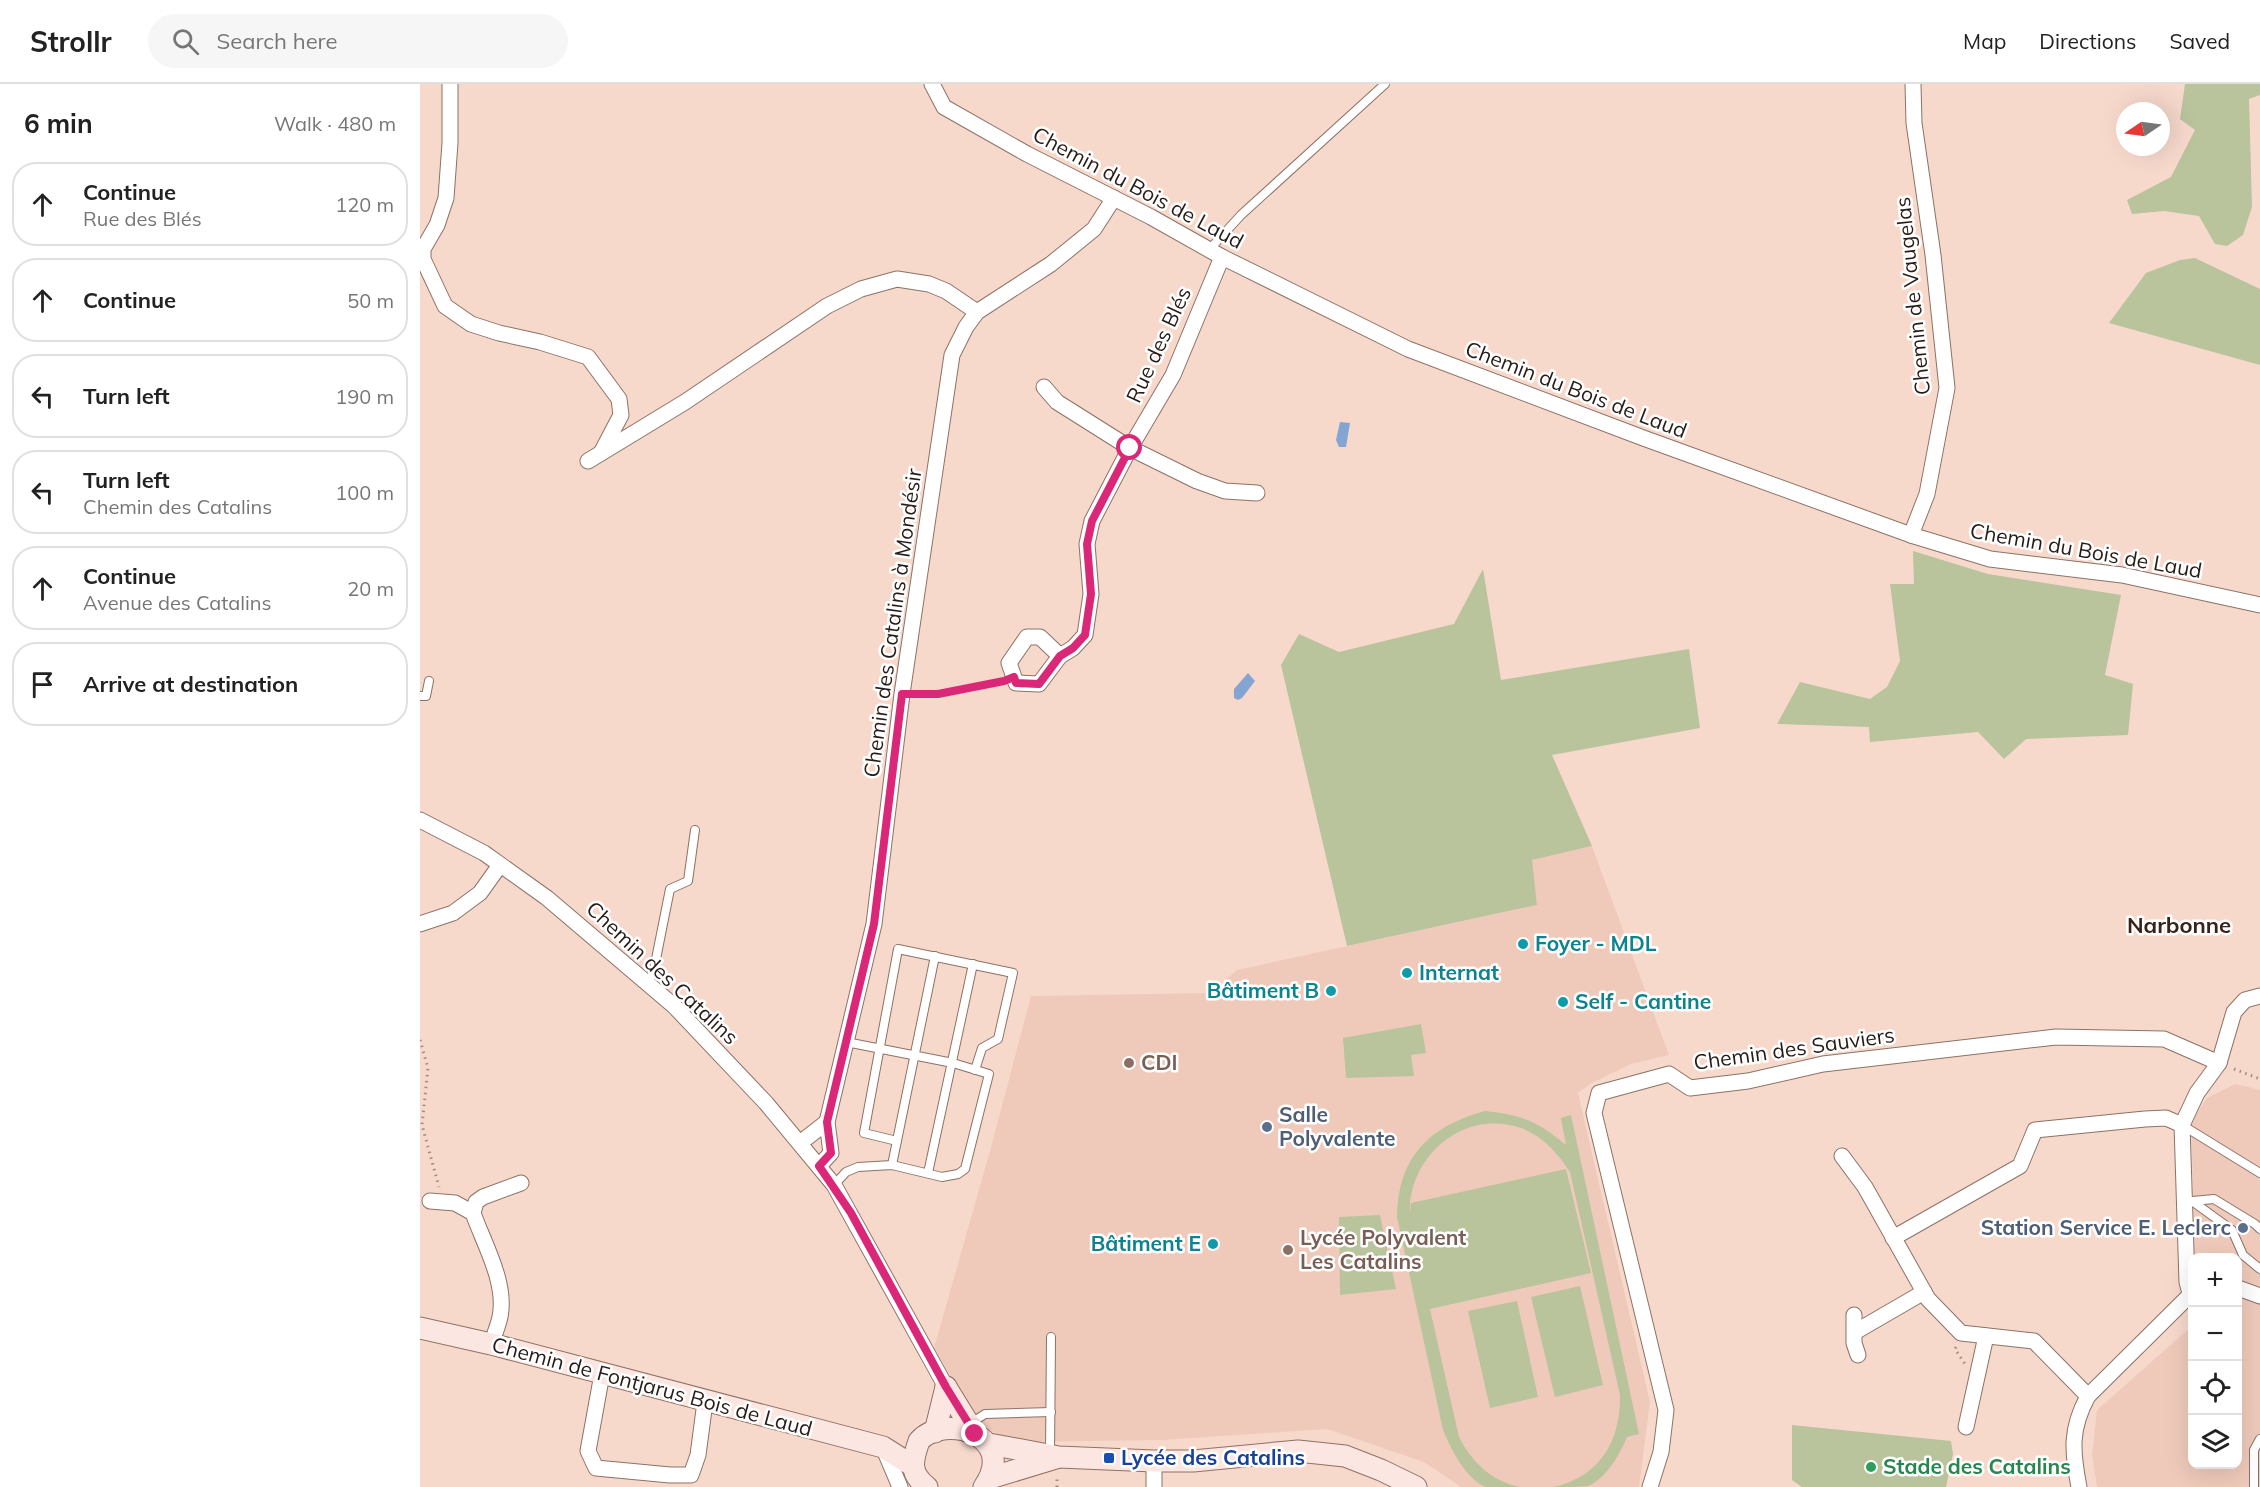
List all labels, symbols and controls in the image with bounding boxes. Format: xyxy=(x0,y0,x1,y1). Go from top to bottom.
search box xyxy=(148,14,568,68)
text: Strollr xyxy=(30,24,112,59)
icon: search xyxy=(169,25,202,58)
text: Search here xyxy=(217,27,337,55)
text: Map xyxy=(1963,28,2006,54)
text: Directions xyxy=(2039,28,2136,54)
text: Saved xyxy=(2169,28,2230,54)
north arrow xyxy=(2116,102,2170,156)
text: 6 min xyxy=(24,107,93,140)
text: Walk · 480 m xyxy=(274,111,396,136)
street label: Chemin du Bois de Laud xyxy=(1029,120,1248,254)
text: Continue xyxy=(83,178,176,206)
icon: ahead xyxy=(26,188,59,221)
text: 120 m xyxy=(335,192,394,217)
street label: Chemin de Vaugelas xyxy=(1889,196,1935,396)
text: Rue des Blés xyxy=(83,206,202,231)
street label: Rue des Blés xyxy=(1120,283,1196,407)
icon: ahead xyxy=(26,284,59,317)
text: Continue xyxy=(83,286,176,314)
text: 50 m xyxy=(347,288,394,313)
street label: Chemin du Bois de Laud xyxy=(1462,335,1691,443)
icon: left xyxy=(26,380,59,413)
text: Turn left xyxy=(83,382,170,410)
text: 190 m xyxy=(335,384,394,409)
route start xyxy=(1116,434,1142,460)
text: Turn left xyxy=(83,466,170,494)
street label: Chemin des Catalins à Mondésir xyxy=(857,466,927,779)
icon: left xyxy=(26,476,59,509)
text: 100 m xyxy=(335,480,394,505)
text: Chemin des Catalins xyxy=(83,494,272,519)
street label: Chemin du Bois de Laud xyxy=(1968,517,2204,583)
text: Continue xyxy=(83,562,176,590)
icon: ahead xyxy=(26,572,59,605)
text: 20 m xyxy=(347,576,394,601)
text: Avenue des Catalins xyxy=(83,590,271,615)
icon: arrive xyxy=(26,668,59,701)
text: Arrive at destination xyxy=(83,670,298,698)
street label: Chemin des Catalins xyxy=(581,895,744,1049)
district label: Narbonne xyxy=(2127,911,2231,939)
place label: Foyer - MDL xyxy=(1535,930,1657,956)
marker: Foyer - MDL xyxy=(1516,937,1530,951)
place label: Internat xyxy=(1419,959,1499,985)
marker: Internat xyxy=(1400,966,1414,980)
place label: Bâtiment B xyxy=(1207,977,1319,1003)
marker: Bâtiment B xyxy=(1324,984,1338,998)
place label: Self - Cantine xyxy=(1575,988,1711,1014)
marker: Self - Cantine xyxy=(1556,995,1570,1009)
street label: Chemin des Sauviers xyxy=(1692,1021,1896,1075)
place label: CDI xyxy=(1141,1049,1177,1075)
marker: CDI xyxy=(1122,1056,1136,1070)
place label: Salle Polyvalente xyxy=(1279,1101,1396,1151)
marker: Salle Polyvalente xyxy=(1260,1120,1274,1134)
place label: Station Service E. Leclerc xyxy=(1981,1214,2231,1240)
marker: Station Service E. Leclerc xyxy=(2236,1221,2250,1235)
place label: Lycée Polyvalent Les Catalins xyxy=(1300,1224,1466,1274)
place label: Bâtiment E xyxy=(1091,1230,1201,1256)
marker: Bâtiment E xyxy=(1206,1237,1220,1251)
marker: Lycée Polyvalent Les Catalins xyxy=(1281,1243,1295,1257)
map controls xyxy=(2188,1253,2242,1469)
button: + xyxy=(2188,1253,2242,1307)
button: − xyxy=(2188,1307,2242,1361)
street label: Chemin de Fontjarus Bois de Laud xyxy=(489,1331,815,1441)
button: locate xyxy=(2188,1361,2242,1415)
button: layers xyxy=(2188,1415,2242,1469)
route end xyxy=(961,1420,987,1446)
place label: Lycée des Catalins xyxy=(1121,1444,1305,1470)
marker: Lycée des Catalins xyxy=(1102,1451,1116,1465)
place label: Stade des Catalins xyxy=(1883,1453,2071,1479)
marker: Stade des Catalins xyxy=(1864,1460,1878,1474)

